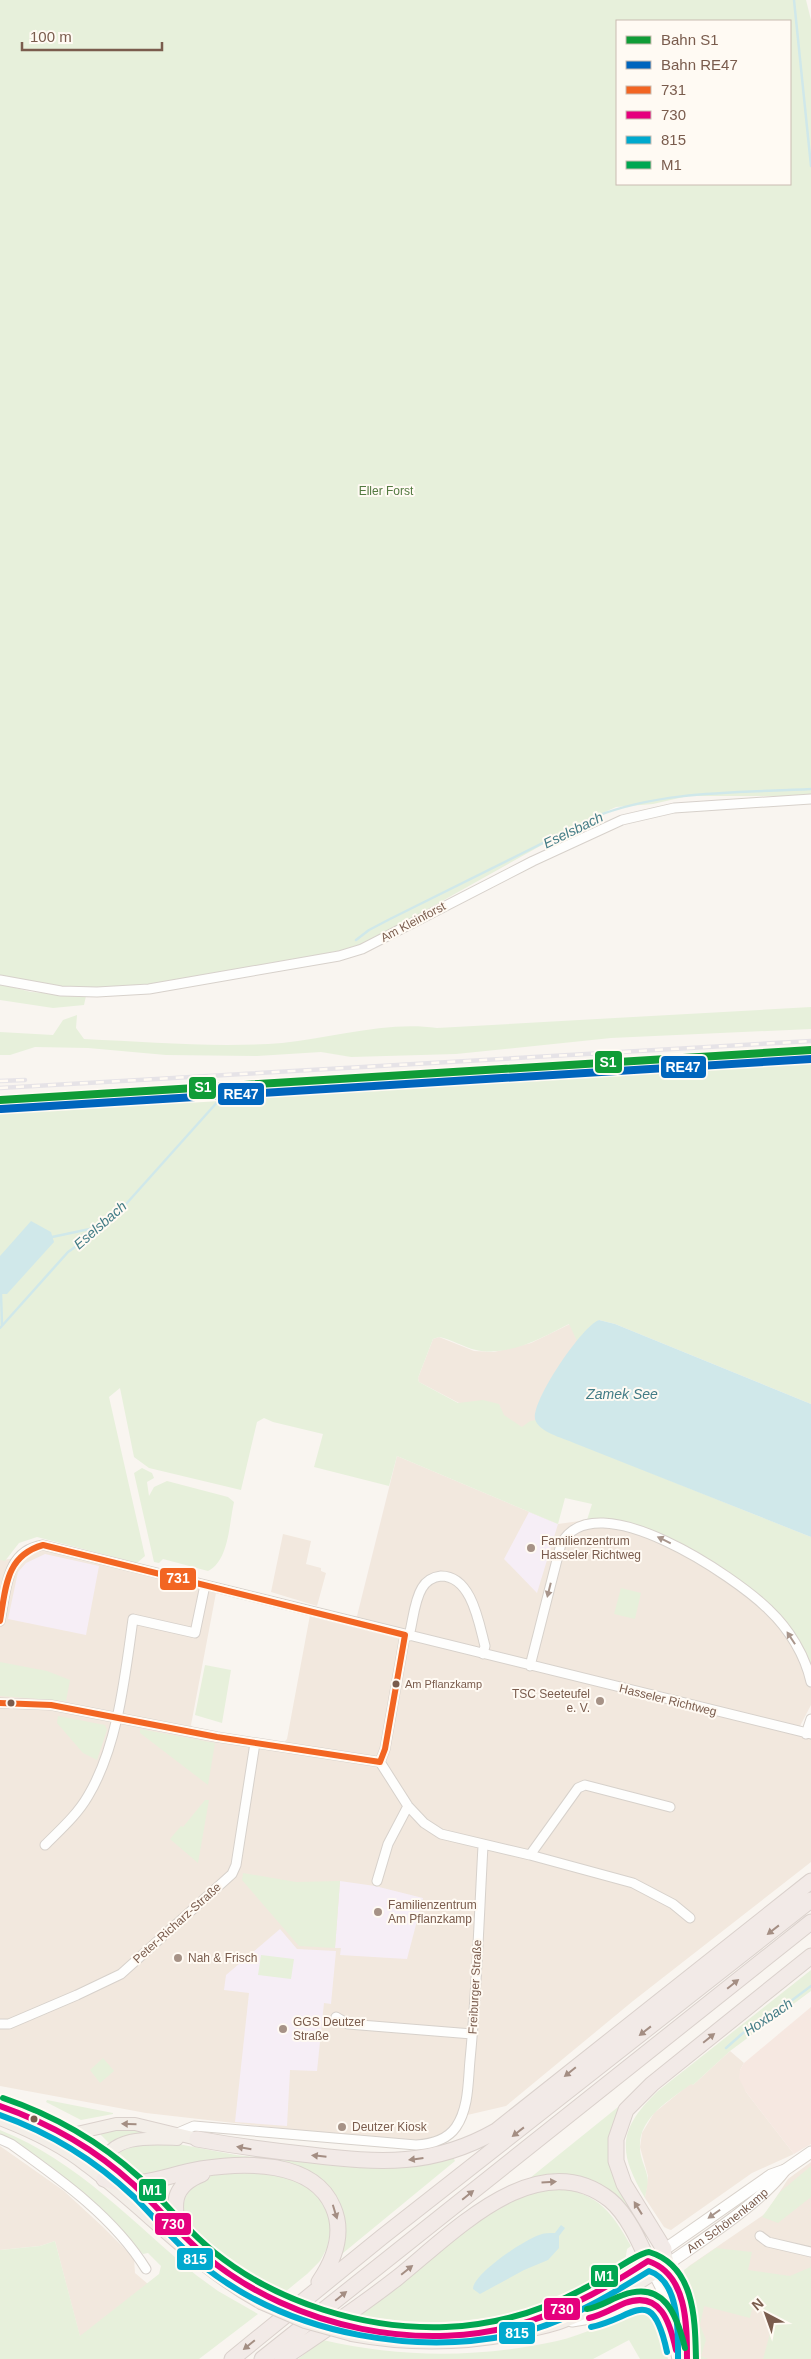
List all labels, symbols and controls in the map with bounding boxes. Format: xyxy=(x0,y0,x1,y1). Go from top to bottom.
scale bar xyxy=(22,20,162,52)
legend xyxy=(616,20,791,185)
text: 100 m xyxy=(30,28,72,45)
text: Bahn S1 xyxy=(661,31,719,48)
text: Bahn RE47 xyxy=(661,56,738,73)
text: 731 xyxy=(661,81,686,98)
text: 730 xyxy=(661,106,686,123)
text: 815 xyxy=(661,131,686,148)
text: M1 xyxy=(661,156,682,173)
park label: Eller Forst xyxy=(359,484,414,498)
water label: Eselsbach xyxy=(540,809,606,851)
street label: Am Kleinforst xyxy=(378,899,448,945)
line badge: S1 xyxy=(594,1050,623,1074)
text: S1 xyxy=(599,1054,617,1070)
line badge: RE47 xyxy=(660,1055,707,1079)
text: RE47 xyxy=(665,1059,701,1075)
line badge: S1 xyxy=(188,1076,217,1100)
text: S1 xyxy=(194,1079,212,1095)
line badge: RE47 xyxy=(217,1082,265,1106)
text: RE47 xyxy=(223,1086,259,1102)
water label: Eselsbach xyxy=(70,1198,130,1252)
water label: Zamek See xyxy=(585,1386,658,1402)
place label: Familienzentrum Hasseler Richtweg xyxy=(541,1534,641,1562)
one-way arrow xyxy=(657,1536,671,1544)
marker: Familienzentrum Hasseler Richtweg xyxy=(525,1542,537,1554)
line badge: 731 xyxy=(159,1567,197,1591)
text: 731 xyxy=(166,1570,190,1586)
one-way arrow xyxy=(545,1583,553,1598)
one-way arrow xyxy=(787,1631,796,1645)
place label: Am Pflanzkamp xyxy=(405,1678,482,1690)
marker: Am Pflanzkamp xyxy=(391,1679,401,1689)
street label: Hasseler Richtweg xyxy=(618,1681,718,1719)
place label: TSC Seeteufel e. V. xyxy=(512,1687,590,1715)
marker: TSC Seeteufel e. V. xyxy=(594,1695,606,1707)
unlabelled marker xyxy=(6,1698,16,1708)
street label: Peter-Richarz-Straße xyxy=(130,1880,224,1966)
place label: Familienzentrum Am Pflanzkamp xyxy=(388,1898,477,1926)
marker: Familienzentrum Am Pflanzkamp xyxy=(372,1906,384,1918)
one-way arrow xyxy=(767,1925,780,1936)
street label: Freiburger Straße xyxy=(466,1939,484,2035)
place label: Nah & Frisch xyxy=(188,1951,257,1965)
marker: Nah & Frisch xyxy=(172,1952,184,1964)
one-way arrow xyxy=(727,1978,740,1989)
water label: Hoxbach xyxy=(741,1995,796,2039)
place label: GGS Deutzer Straße xyxy=(293,2015,365,2043)
marker: GGS Deutzer Straße xyxy=(277,2023,289,2035)
one-way arrow xyxy=(639,2025,652,2036)
one-way arrow xyxy=(702,2033,715,2044)
one-way arrow xyxy=(564,2067,577,2078)
unlabelled marker xyxy=(29,2114,39,2124)
one-way arrow xyxy=(120,2120,136,2128)
place label: Deutzer Kiosk xyxy=(352,2120,428,2134)
marker: Deutzer Kiosk xyxy=(336,2121,348,2133)
one-way arrow xyxy=(511,2127,525,2137)
one-way arrow xyxy=(235,2143,251,2151)
one-way arrow xyxy=(311,2152,327,2160)
one-way arrow xyxy=(408,2156,424,2164)
line badge: M1 xyxy=(138,2178,167,2202)
one-way arrow xyxy=(542,2178,558,2186)
text: M1 xyxy=(142,2182,162,2198)
street label: Am Schönenkamp xyxy=(684,2185,771,2256)
one-way arrow xyxy=(461,2189,474,2200)
one-way arrow xyxy=(633,2201,643,2214)
one-way arrow xyxy=(331,2205,339,2220)
one-way arrow xyxy=(707,2209,721,2219)
line badge: 730 xyxy=(154,2212,192,2236)
text: 730 xyxy=(161,2216,185,2232)
line badge: 815 xyxy=(176,2247,214,2271)
text: 815 xyxy=(183,2251,207,2267)
one-way arrow xyxy=(400,2264,413,2275)
line badge: M1 xyxy=(590,2264,619,2288)
text: M1 xyxy=(594,2268,614,2284)
north arrow xyxy=(741,2289,791,2339)
one-way arrow xyxy=(334,2290,347,2301)
text: N xyxy=(748,2295,767,2314)
line badge: 730 xyxy=(543,2297,581,2321)
text: 730 xyxy=(550,2301,574,2317)
line badge: 815 xyxy=(498,2321,536,2345)
text: 815 xyxy=(505,2325,529,2341)
one-way arrow xyxy=(243,2340,256,2351)

